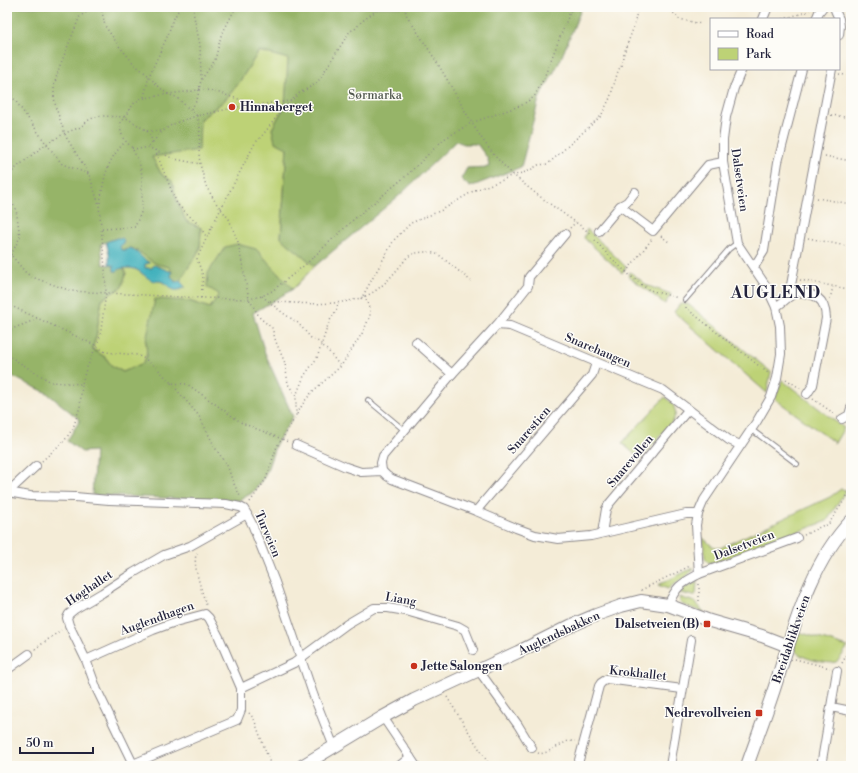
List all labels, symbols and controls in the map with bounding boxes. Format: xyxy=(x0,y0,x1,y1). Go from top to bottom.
legend xyxy=(710,18,840,70)
text: Road xyxy=(746,27,774,42)
text: Park xyxy=(746,47,772,62)
park label: Sørmarka xyxy=(348,88,403,103)
place label: Hinnaberget xyxy=(240,100,313,115)
marker: Hinnaberget xyxy=(227,102,237,112)
street label: Dalsetveien xyxy=(728,148,751,213)
district label: AUGLEND xyxy=(730,283,821,303)
street label: Snarehaugen xyxy=(562,330,633,371)
street label: Snarestien xyxy=(505,404,554,457)
street label: Snarevollen xyxy=(604,432,657,491)
street label: Turveien xyxy=(251,509,284,560)
street label: Dalsetveien xyxy=(712,527,777,564)
street label: Høghallet xyxy=(63,567,116,610)
street label: Liang xyxy=(384,589,418,610)
street label: Breidablikkveien xyxy=(769,593,814,686)
street label: Auglendhagen xyxy=(117,598,196,639)
street label: Auglendsbakken xyxy=(515,608,603,659)
place label: Dalsetveien (B) xyxy=(615,617,699,632)
marker: Dalsetveien (B) xyxy=(702,619,712,629)
place label: Jette Salongen xyxy=(420,659,503,674)
marker: Jette Salongen xyxy=(409,661,419,671)
street label: Krokhallet xyxy=(609,663,668,684)
place label: Nedrevollveien xyxy=(665,706,752,721)
marker: Nedrevollveien xyxy=(754,708,764,718)
scale bar xyxy=(20,729,93,755)
text: 50 m xyxy=(26,736,54,751)

